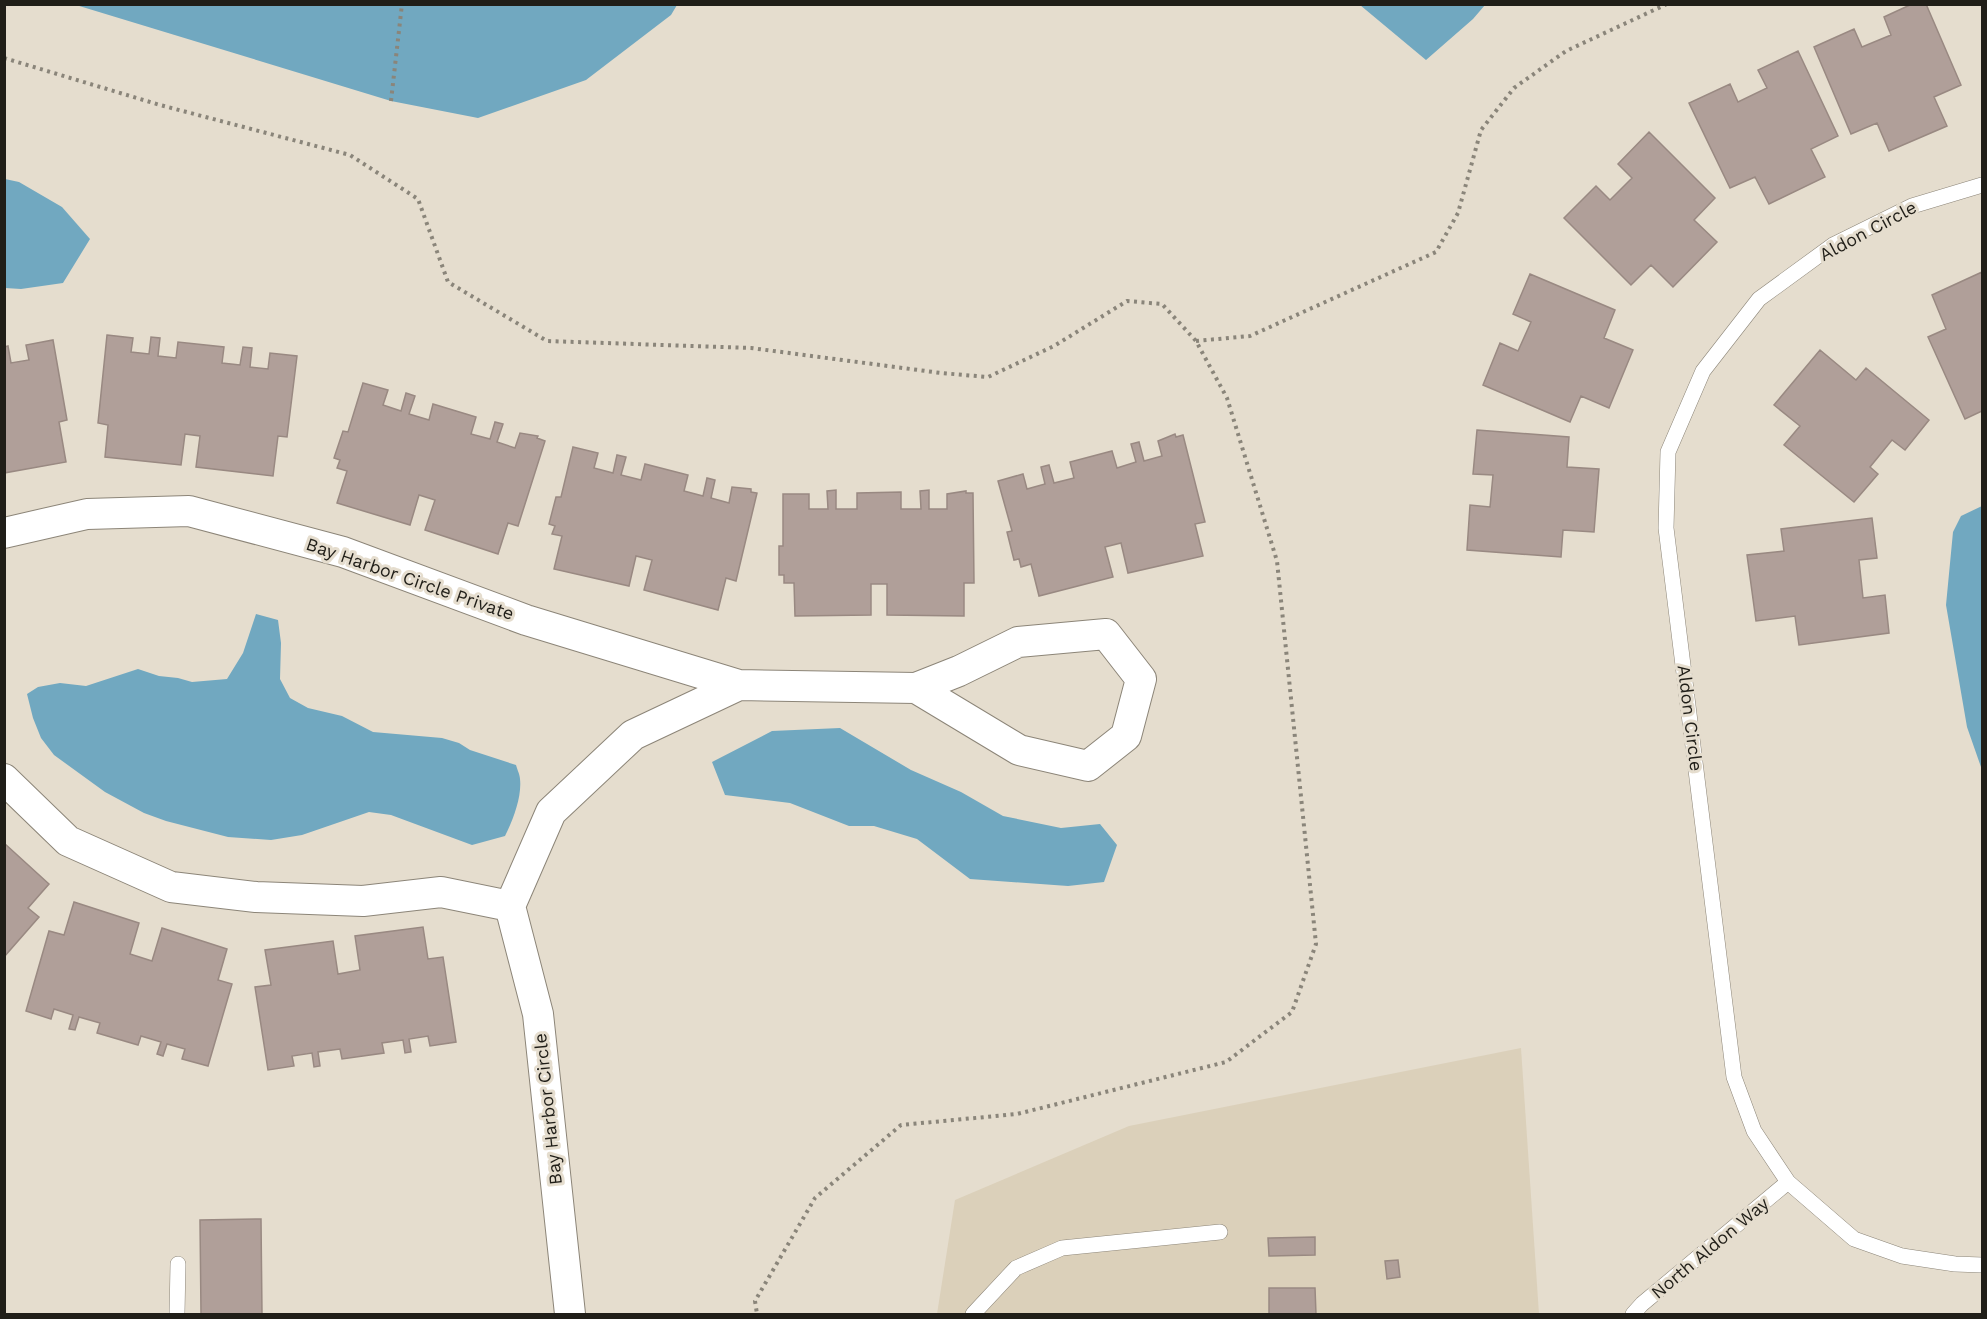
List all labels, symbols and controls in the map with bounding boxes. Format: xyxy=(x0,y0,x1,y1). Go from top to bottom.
street label: Aldon Circle xyxy=(1816,196,1920,265)
street label: Bay Harbor Circle Private xyxy=(303,533,517,624)
street label: Aldon Circle xyxy=(1674,664,1707,772)
street label: Bay Harbor Circle xyxy=(529,1032,566,1186)
street label: North Aldon Way xyxy=(1647,1192,1773,1303)

